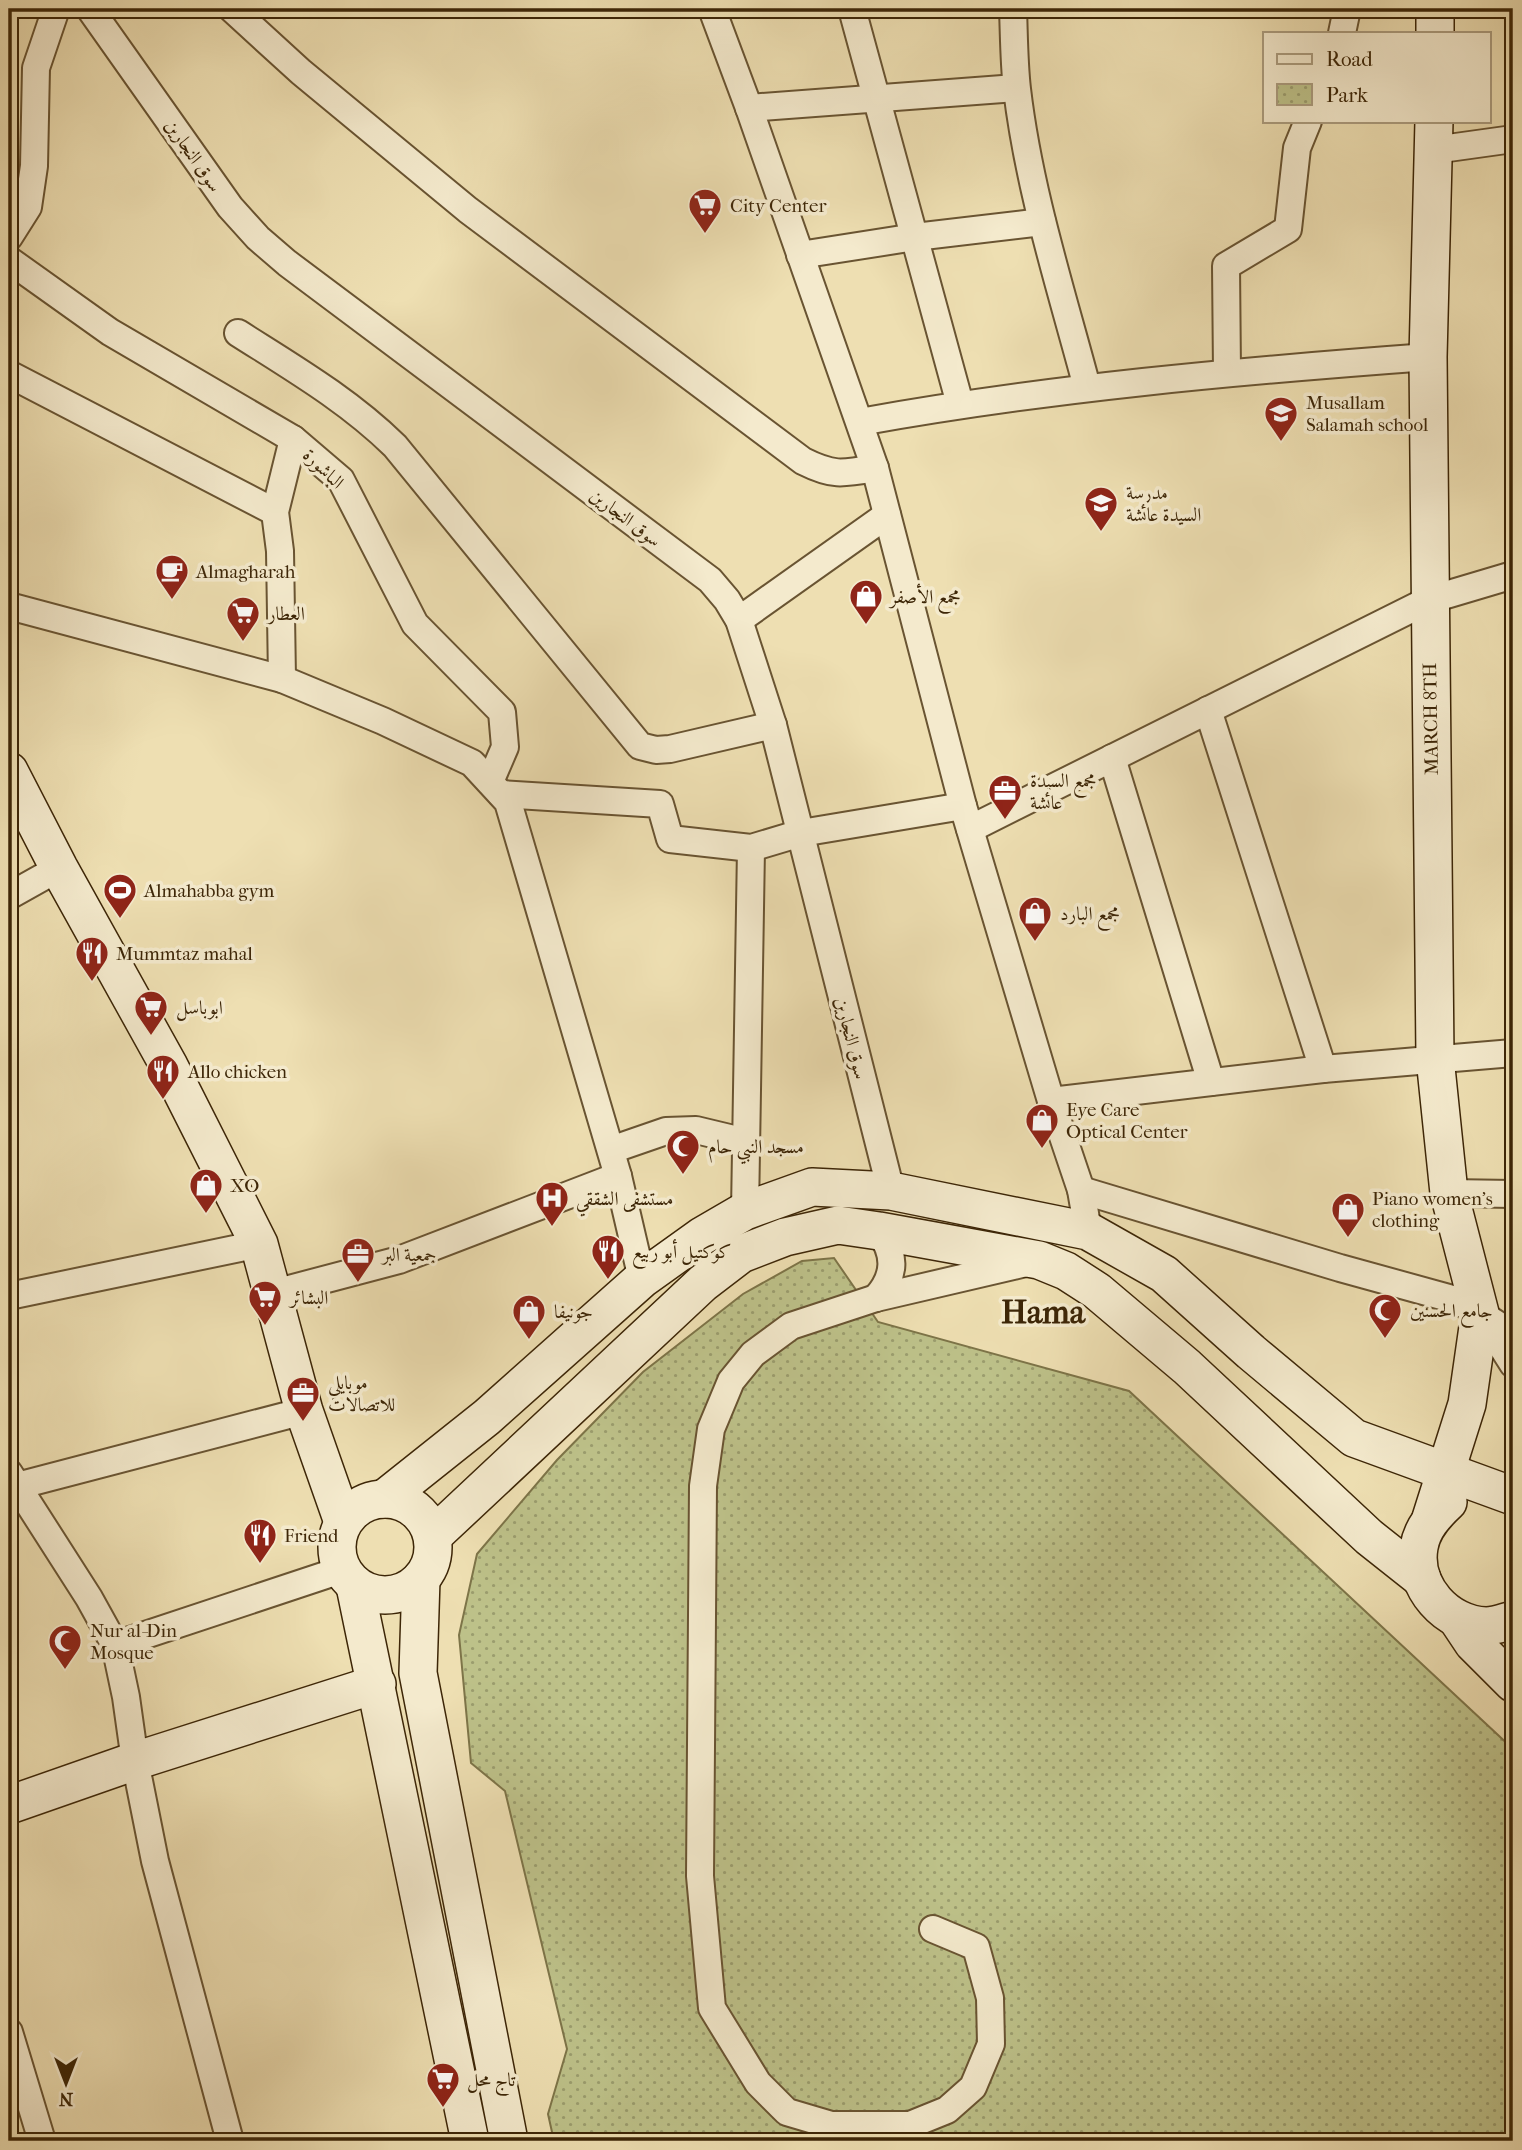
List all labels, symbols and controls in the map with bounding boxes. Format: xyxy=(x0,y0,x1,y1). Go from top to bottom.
legend xyxy=(1263,32,1490,122)
text: Road xyxy=(1326,47,1373,71)
text: Park xyxy=(1326,83,1368,107)
street label: سوق النجارين xyxy=(159,115,226,197)
supermarket icon: City Center xyxy=(686,186,724,235)
place label: City Center xyxy=(730,195,827,217)
place label: Musallam Salamah school xyxy=(1306,392,1428,436)
school or university icon: Musallam Salamah school xyxy=(1262,394,1300,443)
street label: الباشورة xyxy=(298,444,348,494)
place label: مدرسة السيدة عائشة xyxy=(1126,482,1201,526)
street label: سوق النجارين xyxy=(585,484,665,553)
school or university icon: مدرسة السيدة عائشة xyxy=(1082,484,1120,533)
cafe icon: Almagharah xyxy=(153,552,191,601)
place label: Almagharah xyxy=(195,561,296,583)
shop icon: مجمع الأصفر xyxy=(847,577,885,626)
place label: مجمع الأصفر xyxy=(888,583,961,614)
supermarket icon: العطار xyxy=(224,594,262,643)
place label: العطار xyxy=(266,603,305,625)
street label: MARCH 8TH xyxy=(1419,663,1443,775)
place label: مجمع السيدة عائشة xyxy=(1030,770,1096,814)
office icon: مجمع السيدة عائشة xyxy=(986,772,1024,821)
sports icon: Almahabba gym xyxy=(101,871,139,920)
place label: Almahabba gym xyxy=(143,880,275,902)
shop icon: مجمع البارد xyxy=(1016,894,1054,943)
place label: مجمع البارد xyxy=(1060,903,1120,931)
restaurant icon: Mummtaz mahal xyxy=(73,934,111,983)
place label: Mummtaz mahal xyxy=(116,943,253,965)
supermarket icon: ابوباسل xyxy=(132,988,170,1037)
street label: سوق النجارين xyxy=(829,995,872,1082)
place label: ابوباسل xyxy=(176,997,223,1021)
restaurant icon: Allo chicken xyxy=(144,1052,182,1101)
place label: Allo chicken xyxy=(187,1061,287,1083)
place label: Eye Care Optical Center xyxy=(1066,1099,1189,1143)
shop icon: Eye Care Optical Center xyxy=(1023,1101,1061,1150)
mosque icon: مسجد النبي حام xyxy=(664,1127,702,1176)
place label: مسجد النبي حام xyxy=(708,1136,804,1165)
shop icon: XO xyxy=(187,1166,225,1215)
place label: XO xyxy=(230,1175,259,1197)
hospital icon: مستشفى الشققي xyxy=(533,1179,571,1228)
place label: مستشفى الشققي xyxy=(576,1188,673,1217)
place label: Piano women's clothing xyxy=(1372,1188,1493,1232)
shop icon: Piano women's clothing xyxy=(1329,1190,1367,1239)
restaurant icon: كوكتيل أبو ربيع xyxy=(589,1232,627,1281)
office icon: جمعية البر xyxy=(339,1235,377,1284)
place label: كوكتيل أبو ربيع xyxy=(632,1239,732,1269)
place label: جمعية البر xyxy=(380,1244,437,1266)
supermarket icon: البشائر xyxy=(246,1278,284,1327)
place label: البشائر xyxy=(288,1287,328,1309)
mosque icon: جامع الحسنين xyxy=(1366,1291,1404,1340)
shop icon: جونيفا xyxy=(510,1292,548,1341)
district label: Hama xyxy=(1001,1293,1087,1332)
place label: جامع الحسنين xyxy=(1410,1300,1493,1328)
place label: جونيفا xyxy=(554,1301,593,1324)
place label: موبايلي للاتصالات xyxy=(328,1372,395,1416)
office icon: موبايلي للاتصالات xyxy=(284,1374,322,1423)
restaurant icon: Friend xyxy=(241,1516,279,1565)
place label: Friend xyxy=(284,1525,339,1547)
place label: Nur al-Din Mosque xyxy=(90,1620,177,1664)
mosque icon: Nur al-Din Mosque xyxy=(46,1622,84,1671)
north arrow xyxy=(32,2048,102,2118)
supermarket icon: تاج محل xyxy=(424,2060,462,2109)
place label: تاج محل xyxy=(467,2069,516,2097)
text: N xyxy=(58,2088,73,2110)

